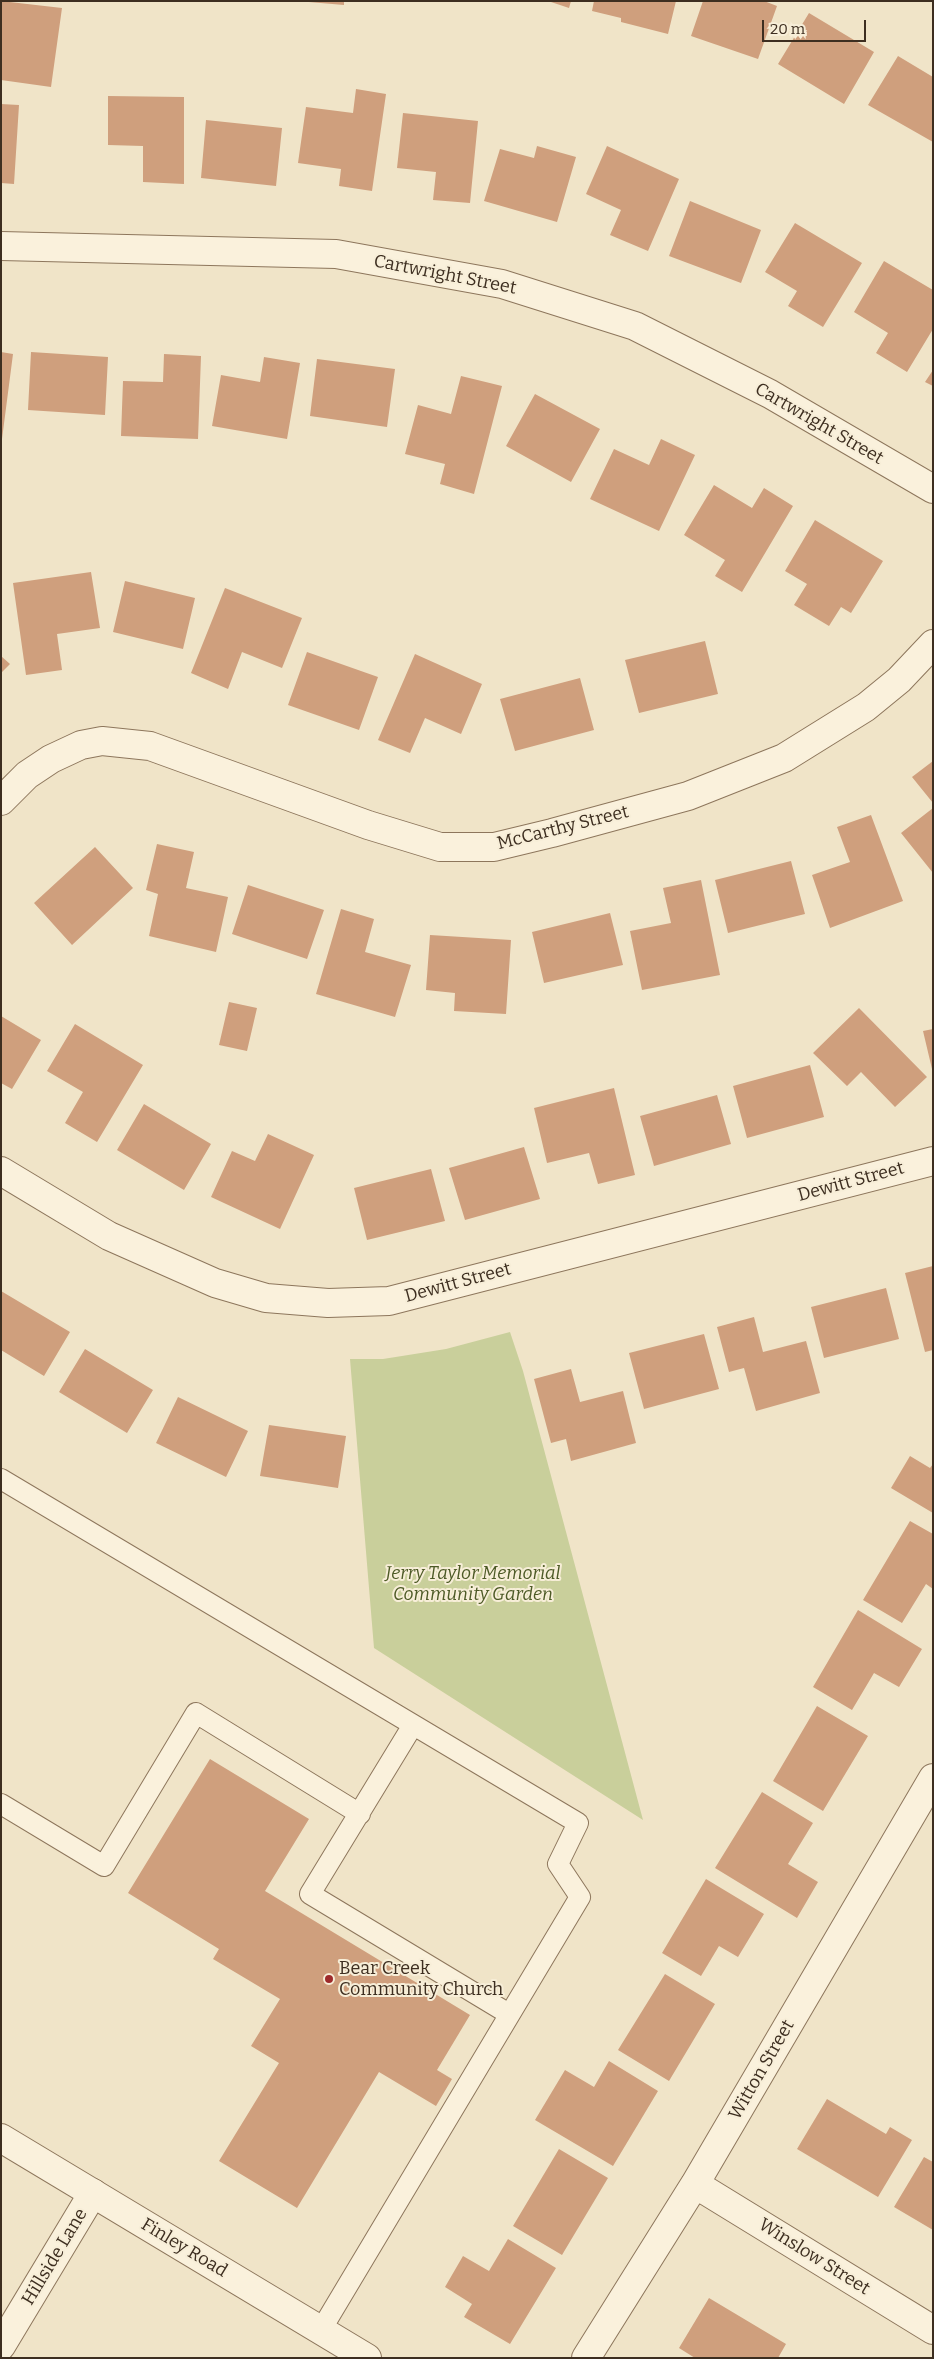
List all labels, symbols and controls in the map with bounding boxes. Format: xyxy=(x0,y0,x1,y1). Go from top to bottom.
scale bar xyxy=(764,10,868,42)
text: 20 m xyxy=(770,20,805,38)
street label: Cartwright Street xyxy=(372,251,518,299)
street label: Cartwright Street xyxy=(751,378,887,470)
street label: McCarthy Street xyxy=(495,801,631,855)
street label: Dewitt Street xyxy=(795,1157,907,1207)
street label: Dewitt Street xyxy=(402,1258,514,1308)
park label: Jerry Taylor Memorial Community Garden xyxy=(386,1563,560,1606)
place label: Bear Creek Community Church xyxy=(339,1958,503,2000)
marker: Bear Creek Community Church xyxy=(323,1973,335,1985)
street label: Witton Street xyxy=(725,2016,799,2124)
street label: Hillside Lane xyxy=(18,2205,92,2309)
street label: Finley Road xyxy=(137,2214,231,2282)
street label: Winslow Street xyxy=(754,2214,874,2300)

